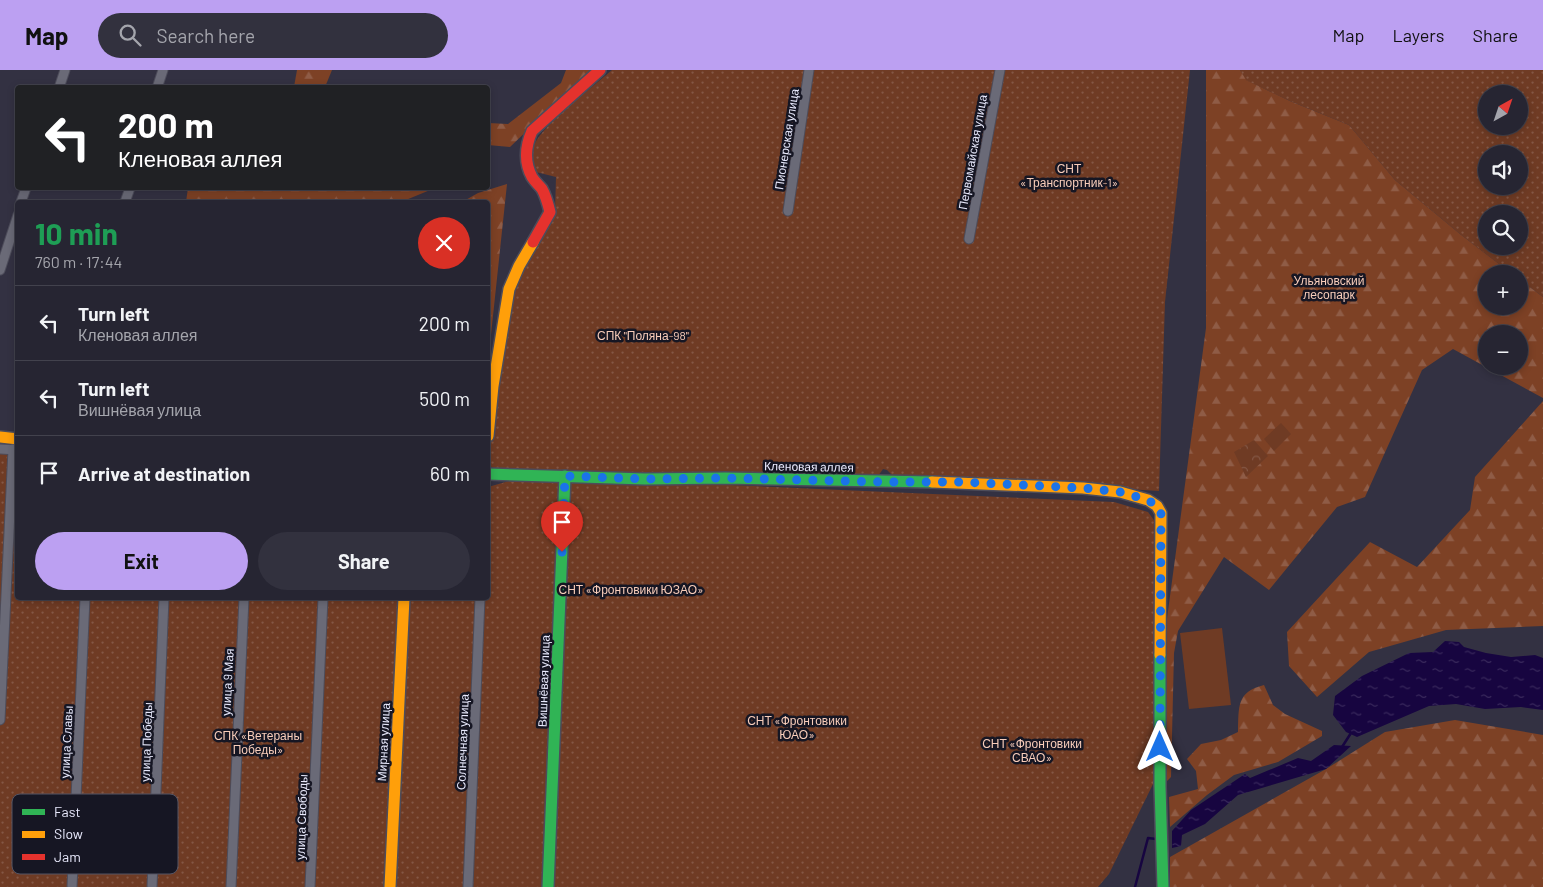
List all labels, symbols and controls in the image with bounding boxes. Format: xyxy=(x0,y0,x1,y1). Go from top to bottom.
search box xyxy=(98,13,448,58)
text: Map xyxy=(25,21,68,50)
icon: search xyxy=(116,21,144,49)
text: Search here xyxy=(156,24,255,47)
text: Map xyxy=(1332,24,1364,46)
text: Layers xyxy=(1392,24,1445,46)
text: Share xyxy=(1473,24,1518,46)
north arrow xyxy=(1478,85,1528,135)
map controls xyxy=(1478,85,1528,375)
street label: Пионерская улица xyxy=(771,87,802,191)
street label: Первомайская улица xyxy=(955,93,990,211)
text: 200 m xyxy=(118,103,214,145)
icon: left xyxy=(35,105,100,170)
text: Кленовая аллея xyxy=(118,145,282,171)
button: sound xyxy=(1478,145,1528,195)
park label: СНТ «Транспортник-1» xyxy=(1020,161,1118,190)
button: search xyxy=(1478,205,1528,255)
text: 10 min xyxy=(35,215,118,251)
button: close xyxy=(418,217,470,269)
text: 760 m · 17:44 xyxy=(35,252,122,271)
button: + xyxy=(1478,265,1528,315)
park label: Ульяновский лесопарк xyxy=(1294,273,1364,302)
text: Turn left xyxy=(78,302,149,325)
icon: left xyxy=(35,309,63,337)
text: 200 m xyxy=(419,312,470,335)
text: Кленовая аллея xyxy=(78,325,198,344)
button: − xyxy=(1478,325,1528,375)
park label: СПК "Поляна-98" xyxy=(597,328,689,342)
text: Turn left xyxy=(78,377,149,400)
icon: left xyxy=(35,384,63,412)
text: 500 m xyxy=(419,387,470,410)
text: Вишнёвая улица xyxy=(78,400,201,419)
street label: Кленовая аллея xyxy=(764,458,854,474)
icon: arrive xyxy=(35,459,63,487)
text: Arrive at destination xyxy=(78,462,250,485)
text: 60 m xyxy=(430,462,470,485)
pin xyxy=(541,501,583,552)
icon: arrive xyxy=(548,508,576,536)
button: Exit xyxy=(35,532,248,590)
button: Share xyxy=(258,532,470,590)
park label: СНТ «Фронтовики ЮЗАО» xyxy=(558,582,704,597)
street label: Вишнёвая улица xyxy=(534,634,553,727)
street label: улица 9 Мая xyxy=(218,648,237,716)
street label: Солнечная улица xyxy=(453,693,472,790)
street label: улица Победы xyxy=(138,702,155,782)
street label: Мирная улица xyxy=(374,702,393,782)
street label: улица Славы xyxy=(57,705,76,779)
park label: СНТ «Фронтовики ЮАО» xyxy=(747,713,847,741)
position arrow xyxy=(1133,720,1185,772)
park label: СПК «Ветераны Победы» xyxy=(214,728,302,757)
park label: СНТ «Фронтовики СВАО» xyxy=(982,736,1082,764)
street label: улица Свободы xyxy=(293,774,310,860)
legend xyxy=(12,794,178,874)
text: Fast xyxy=(54,803,80,820)
text: Slow xyxy=(54,825,83,842)
text: Jam xyxy=(54,848,81,865)

